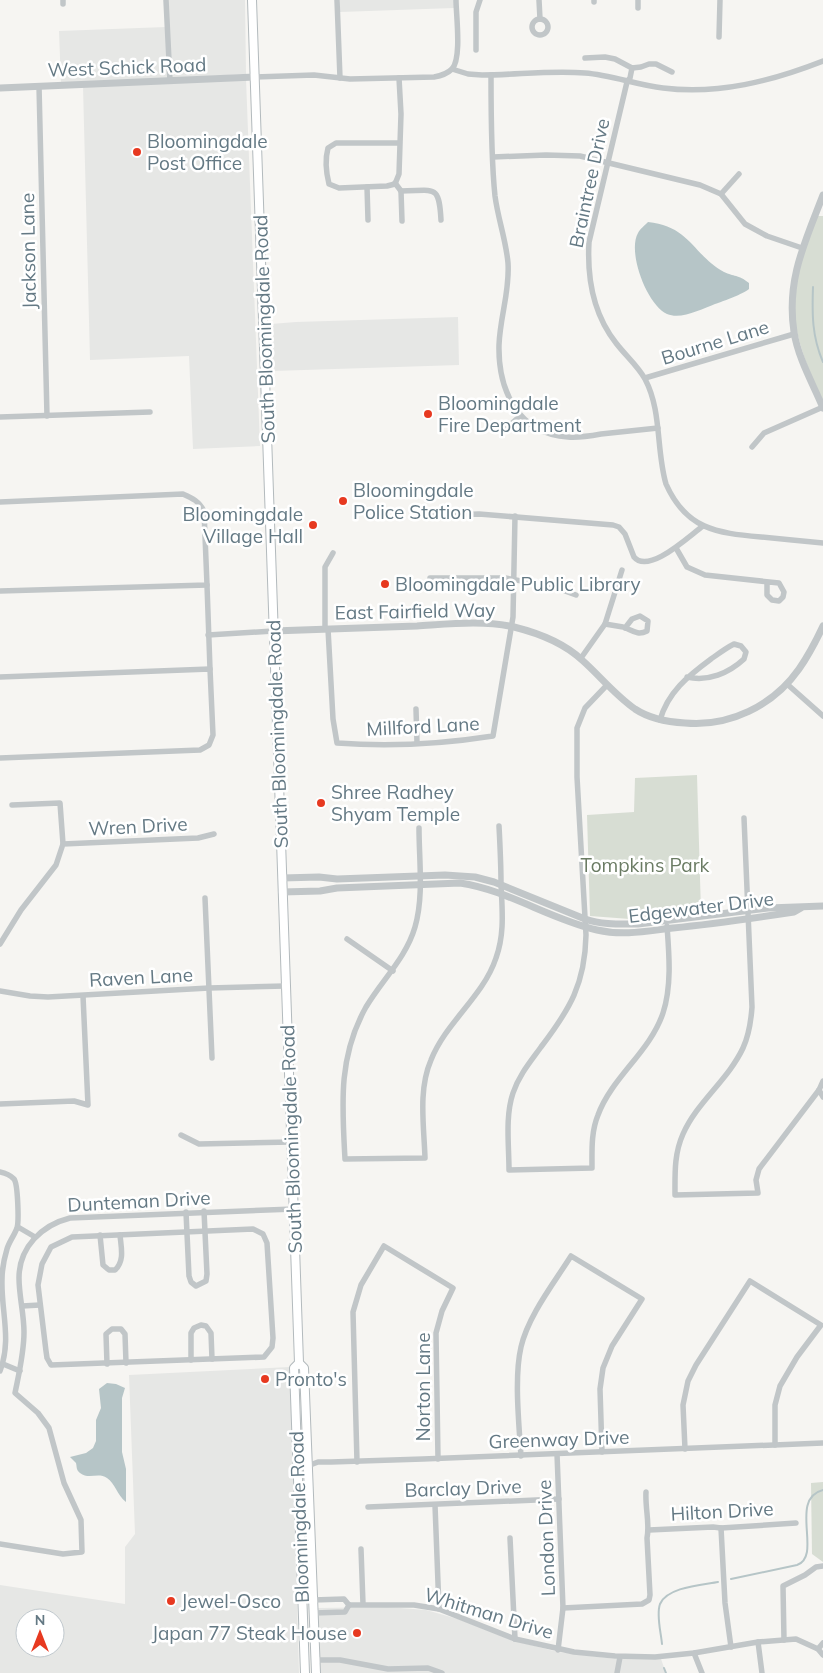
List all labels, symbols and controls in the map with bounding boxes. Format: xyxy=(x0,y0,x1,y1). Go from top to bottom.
street label: West Schick Road xyxy=(47,52,207,82)
street label: Braintree Drive xyxy=(564,116,614,250)
place label: Bloomingdale Post Office xyxy=(147,129,268,175)
marker: Bloomingdale Post Office xyxy=(131,146,143,158)
street label: Jackson Lane xyxy=(15,193,41,309)
street label: South Bloomingdale Road xyxy=(248,214,280,444)
street label: Bourne Lane xyxy=(658,314,772,370)
place label: Bloomingdale Fire Department xyxy=(438,391,582,437)
marker: Bloomingdale Fire Department xyxy=(422,408,434,420)
place label: Bloomingdale Police Station xyxy=(353,478,474,524)
marker: Bloomingdale Police Station xyxy=(337,495,349,507)
place label: Bloomingdale Village Hall xyxy=(182,502,303,548)
marker: Bloomingdale Village Hall xyxy=(307,519,319,531)
place label: Bloomingdale Public Library xyxy=(395,572,641,596)
marker: Bloomingdale Public Library xyxy=(379,578,391,590)
street label: East Fairfield Way xyxy=(335,598,495,624)
street label: South Bloomingdale Road xyxy=(261,619,293,849)
street label: Millford Lane xyxy=(366,711,480,741)
place label: Shree Radhey Shyam Temple xyxy=(331,780,460,826)
marker: Shree Radhey Shyam Temple xyxy=(315,797,327,809)
street label: Wren Drive xyxy=(88,811,188,841)
park label: Tompkins Park xyxy=(581,853,710,877)
street label: Edgewater Drive xyxy=(627,886,775,928)
street label: Raven Lane xyxy=(88,962,194,992)
street label: South Bloomingdale Road xyxy=(275,1024,307,1254)
street label: Dunteman Drive xyxy=(67,1185,211,1217)
street label: Norton Lane xyxy=(411,1332,435,1442)
place label: Pronto's xyxy=(275,1367,347,1391)
marker: Pronto's xyxy=(259,1373,271,1385)
street label: Greenway Drive xyxy=(488,1425,630,1453)
street label: Bloomingdale Road xyxy=(284,1431,314,1603)
street label: Barclay Drive xyxy=(404,1474,522,1502)
street label: London Drive xyxy=(532,1479,560,1597)
street label: Hilton Drive xyxy=(670,1496,774,1526)
street label: Whitman Drive xyxy=(422,1582,556,1644)
place label: Jewel-Osco xyxy=(181,1589,281,1613)
marker: Jewel-Osco xyxy=(165,1595,177,1607)
north arrow xyxy=(15,1608,65,1658)
text: N xyxy=(35,1611,45,1629)
place label: Japan 77 Steak House xyxy=(152,1621,347,1645)
marker: Japan 77 Steak House xyxy=(351,1627,363,1639)

